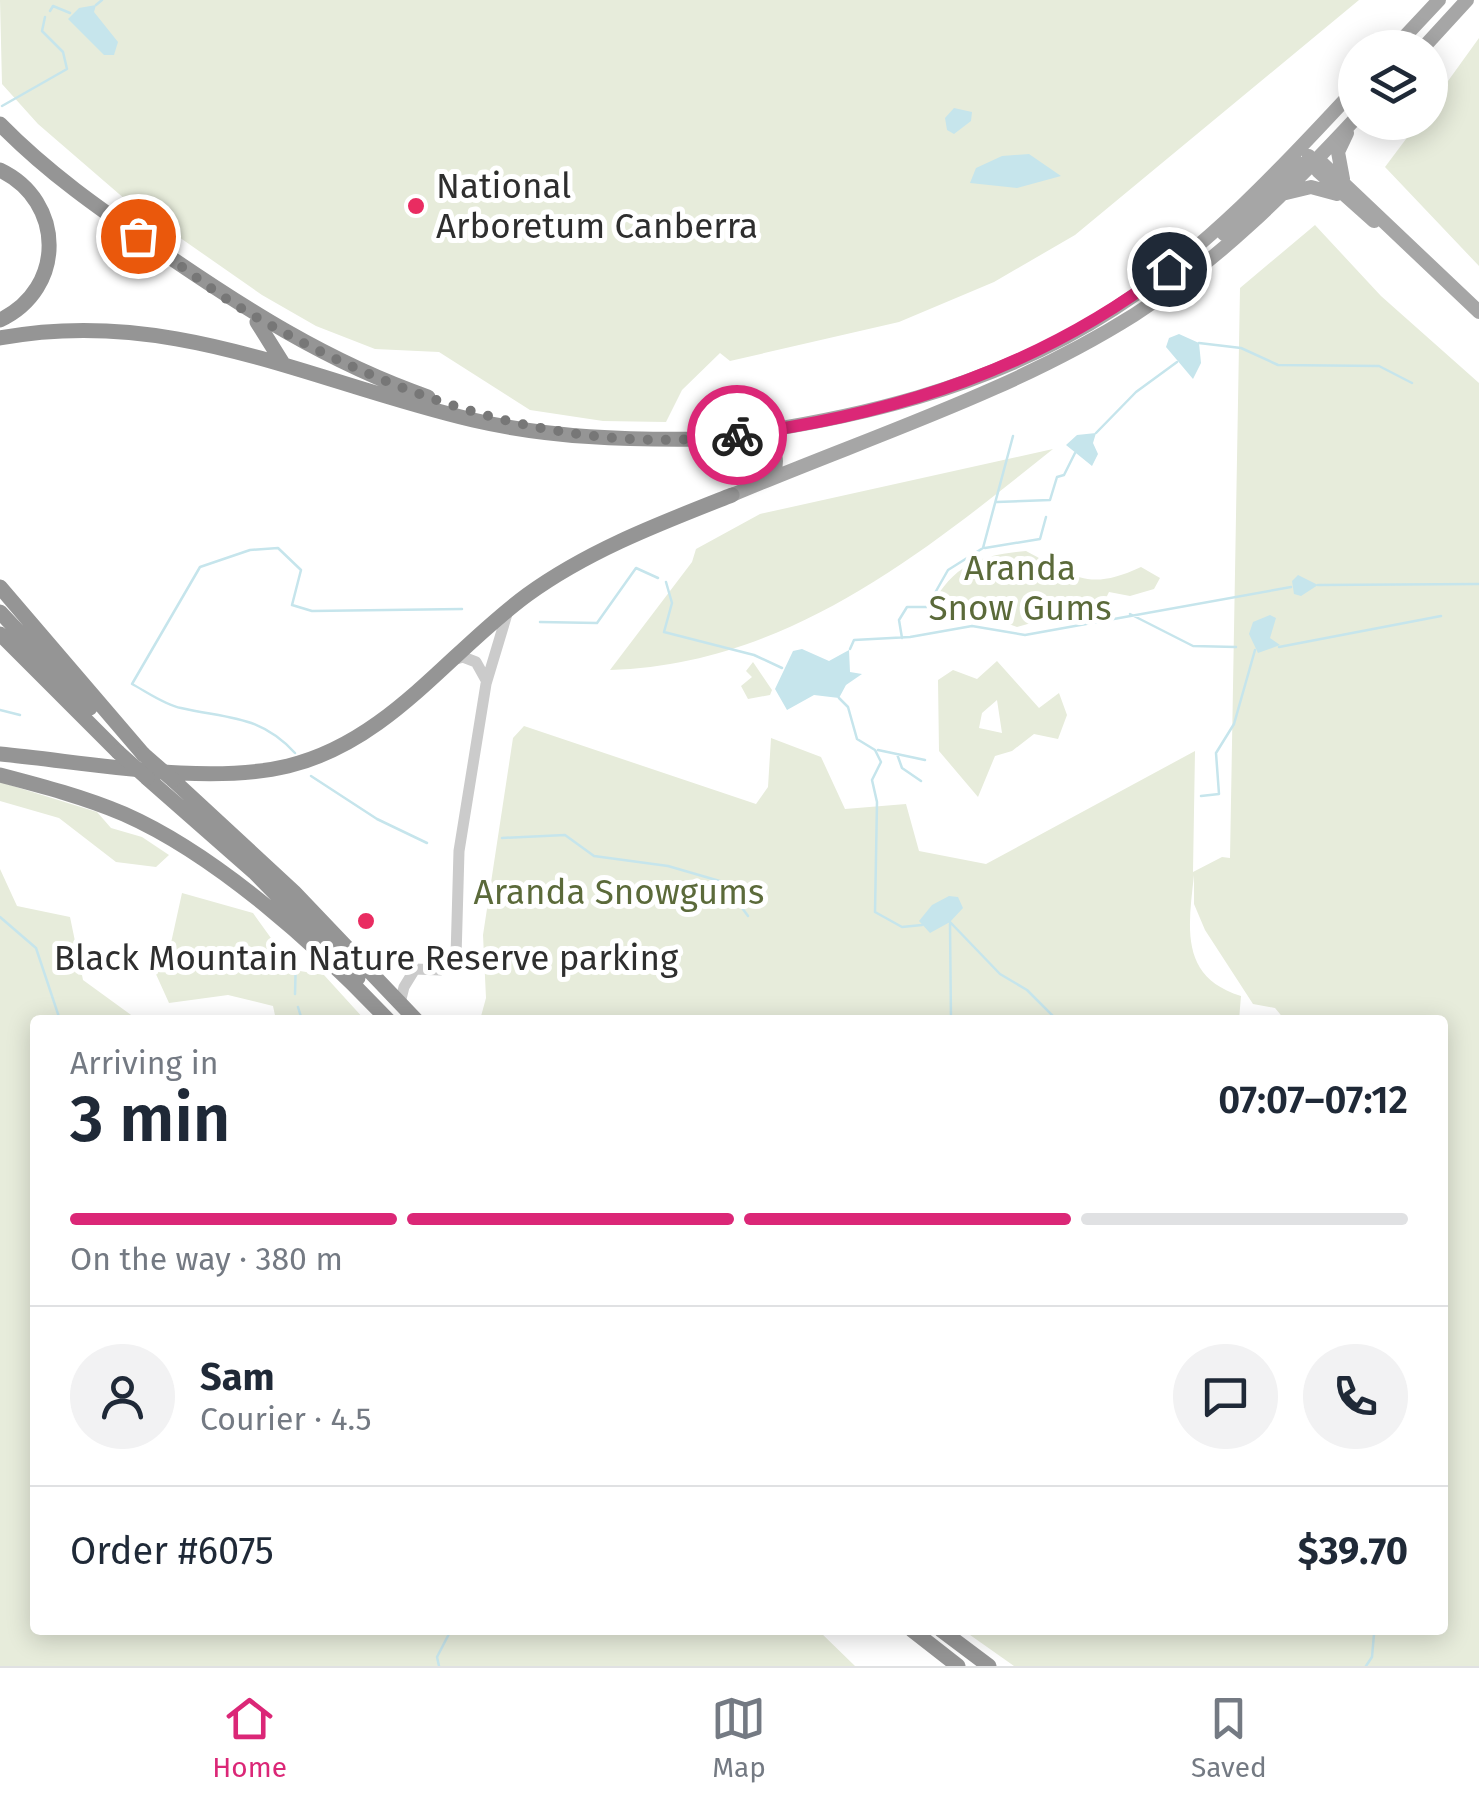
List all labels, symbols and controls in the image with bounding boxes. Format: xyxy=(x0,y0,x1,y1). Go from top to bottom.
map controls xyxy=(1338,30,1448,140)
button: layers xyxy=(1338,30,1448,140)
place label: National Arboretum Canberra xyxy=(436,165,758,247)
pin xyxy=(96,194,181,279)
marker: National Arboretum Canberra xyxy=(405,195,427,217)
icon: bag xyxy=(111,209,166,264)
pin xyxy=(1127,227,1212,312)
icon: home xyxy=(1142,242,1197,297)
courier xyxy=(687,385,787,485)
icon: bike xyxy=(710,408,765,463)
park label: Aranda Snow Gums xyxy=(928,547,1112,629)
park label: Aranda Snowgums xyxy=(474,871,764,913)
marker: Black Mountain Nature Reserve parking xyxy=(355,910,377,932)
place label: Black Mountain Nature Reserve parking xyxy=(54,937,679,979)
text: Arriving in xyxy=(70,1044,218,1082)
text: 07:07–07:12 xyxy=(1218,1077,1408,1123)
text: 3 min xyxy=(70,1080,230,1158)
text: On the way · 380 m xyxy=(70,1240,343,1278)
button: person xyxy=(70,1344,175,1449)
button: chat xyxy=(1173,1344,1278,1449)
button: phone xyxy=(1303,1344,1408,1449)
text: Sam xyxy=(200,1354,275,1400)
text: Courier · 4.5 xyxy=(200,1400,371,1438)
text: Order #6075 xyxy=(70,1528,274,1574)
text: $39.70 xyxy=(1298,1528,1408,1574)
tab: Home xyxy=(212,1691,287,1784)
tab: Map xyxy=(711,1691,766,1784)
tab: Saved xyxy=(1191,1691,1267,1784)

